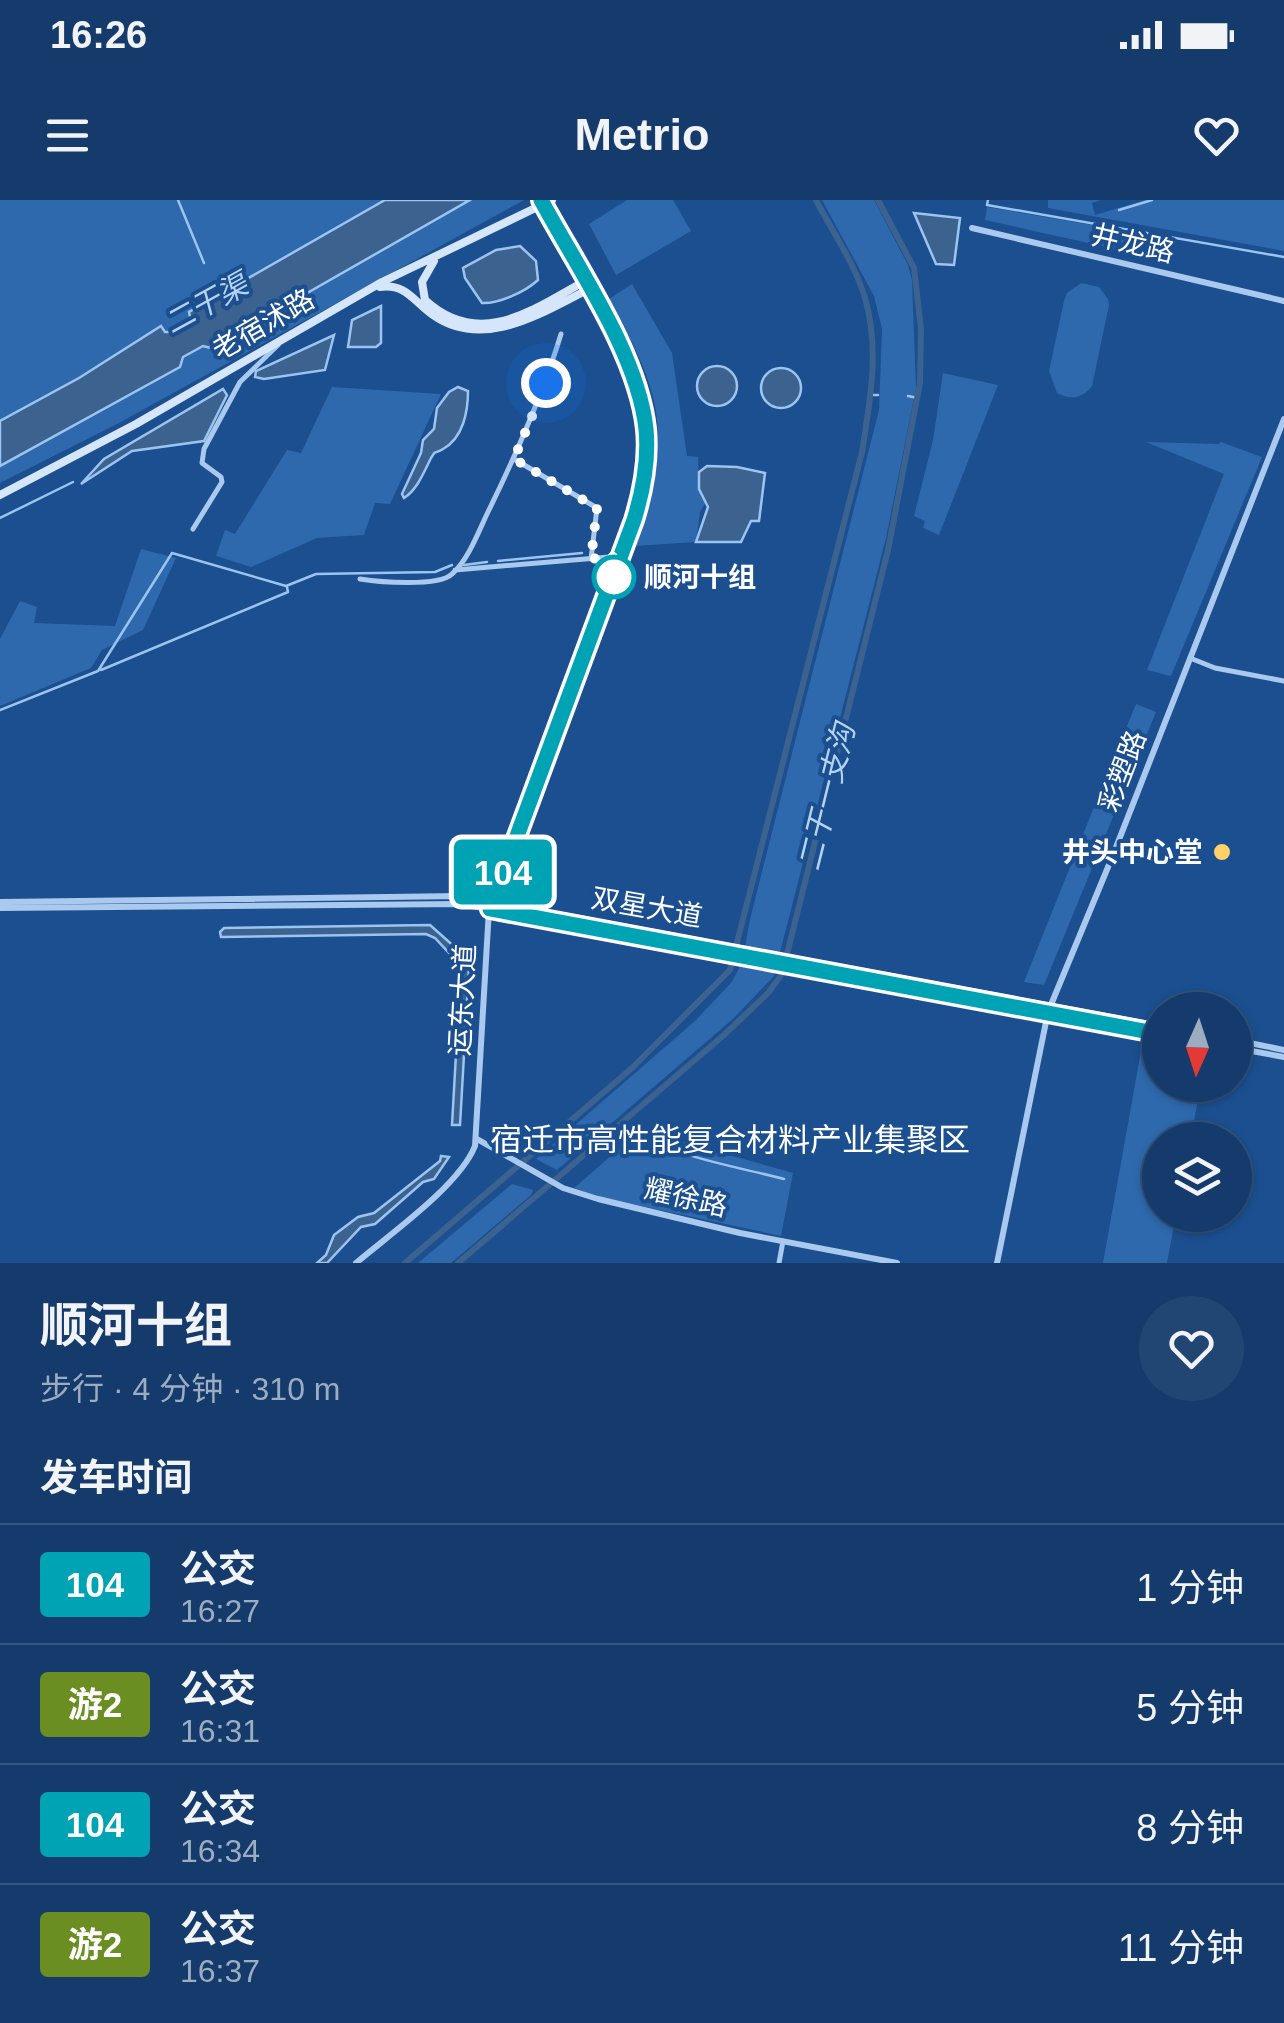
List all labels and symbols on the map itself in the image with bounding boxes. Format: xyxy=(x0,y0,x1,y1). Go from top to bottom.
street label: 井龙路 xyxy=(1088,219,1177,268)
water label: 二干渠 xyxy=(158,265,257,340)
street label: 老宿沭路 xyxy=(207,283,320,366)
your location xyxy=(521,358,571,408)
marker: 顺河十组 xyxy=(593,556,635,598)
place label: 顺河十组 xyxy=(644,562,756,593)
water label: 二干一支沟 xyxy=(792,717,861,874)
street label: 彩塑路 xyxy=(1093,726,1152,816)
place label: 井头中心堂 xyxy=(1062,837,1202,868)
line badge: 104 xyxy=(446,840,560,904)
marker: 井头中心堂 xyxy=(1211,841,1233,863)
street label: 双星大道 xyxy=(589,883,705,932)
street label: 运东大道 xyxy=(444,943,481,1057)
north arrow xyxy=(1142,992,1252,1102)
district label: 宿迁市高性能复合材料产业集聚区 xyxy=(490,1122,970,1158)
street label: 耀徐路 xyxy=(641,1173,730,1222)

